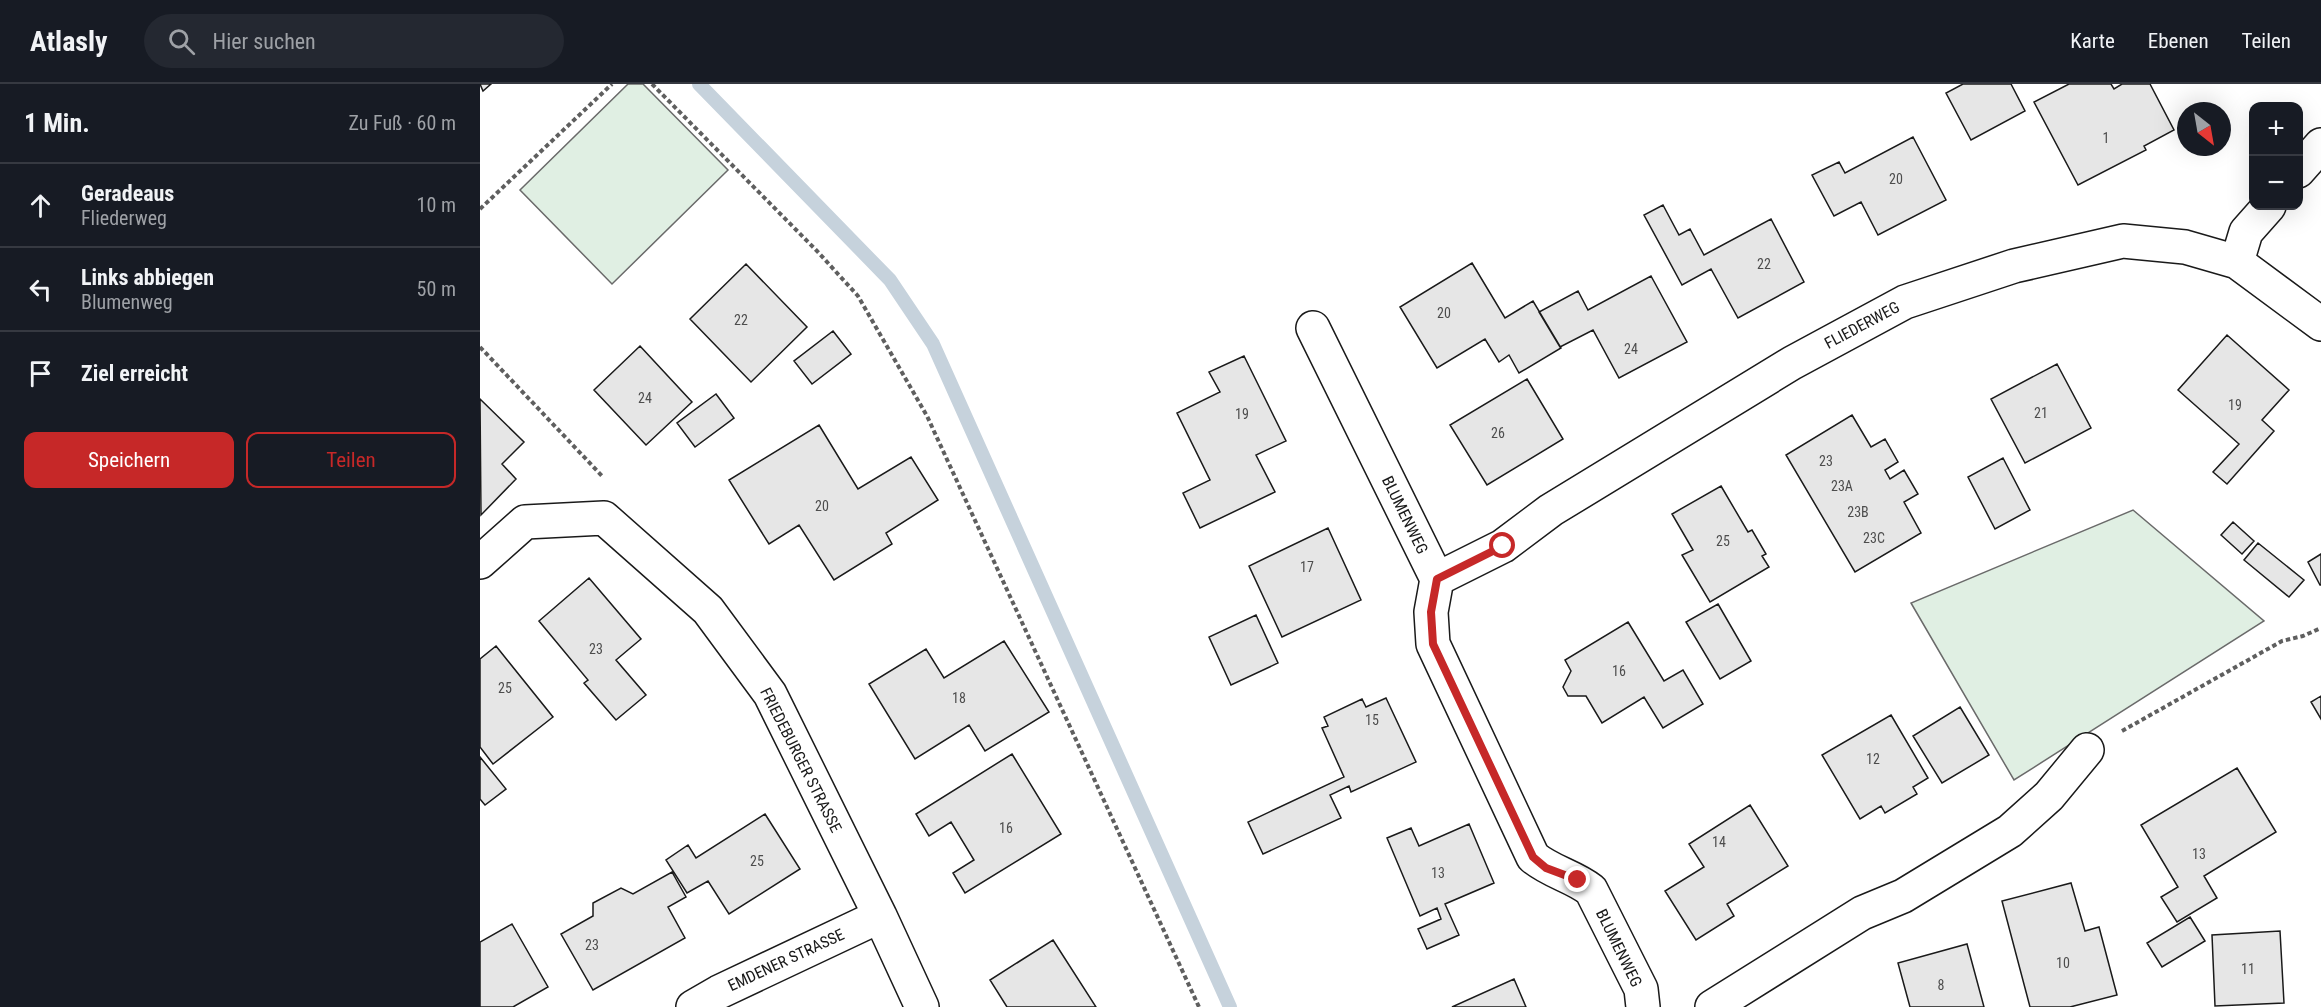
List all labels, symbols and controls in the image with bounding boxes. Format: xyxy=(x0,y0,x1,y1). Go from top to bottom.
search box xyxy=(144,14,564,68)
text: Atlasly xyxy=(30,25,108,58)
icon: search xyxy=(165,25,198,58)
text: Hier suchen xyxy=(213,29,316,54)
text: Karte xyxy=(2070,29,2115,53)
text: Ebenen xyxy=(2148,29,2209,53)
text: Teilen xyxy=(2242,29,2291,53)
north arrow xyxy=(2177,102,2231,156)
map controls xyxy=(2249,102,2303,210)
button: + xyxy=(2249,102,2303,156)
text: 1 Min. xyxy=(24,108,90,138)
text: Zu Fuß · 60 m xyxy=(349,111,456,135)
house number: 1 xyxy=(2103,130,2109,146)
button: − xyxy=(2249,156,2303,210)
house number: 20 xyxy=(1889,171,1903,187)
text: Geradeaus xyxy=(81,181,174,206)
icon: ahead xyxy=(24,189,57,222)
text: 10 m xyxy=(417,193,456,217)
text: Fliederweg xyxy=(81,206,167,230)
house number: 22 xyxy=(1757,256,1771,272)
text: Links abbiegen xyxy=(81,265,214,290)
icon: left xyxy=(24,273,57,306)
text: 50 m xyxy=(417,277,456,301)
text: Blumenweg xyxy=(81,290,173,314)
street label: FLIEDERWEG xyxy=(1821,297,1903,353)
house number: 20 xyxy=(1437,305,1451,321)
house number: 22 xyxy=(734,312,748,328)
house number: 24 xyxy=(1624,341,1638,357)
icon: arrive xyxy=(24,357,57,390)
text: Ziel erreicht xyxy=(81,361,188,386)
house number: 24 xyxy=(638,390,652,406)
house number: 19 xyxy=(2228,397,2242,413)
house number: 21 xyxy=(2034,405,2048,421)
house number: 19 xyxy=(1235,406,1249,422)
house number: 26 xyxy=(1491,425,1505,441)
button: Speichern xyxy=(24,432,234,488)
button: Teilen xyxy=(246,432,456,488)
house number: 23 xyxy=(1819,453,1833,469)
street label: BLUMENWEG xyxy=(1378,473,1432,557)
house number: 23A xyxy=(1831,478,1853,494)
house number: 20 xyxy=(815,498,829,514)
house number: 23B xyxy=(1847,504,1869,520)
house number: 23C xyxy=(1863,530,1885,546)
route start xyxy=(1489,532,1515,558)
house number: 25 xyxy=(1716,533,1730,549)
house number: 17 xyxy=(1300,559,1314,575)
house number: 23 xyxy=(589,641,603,657)
house number: 16 xyxy=(1612,663,1626,679)
house number: 25 xyxy=(498,680,512,696)
street label: FRIEDEBURGER STRASSE xyxy=(756,684,846,836)
house number: 18 xyxy=(952,690,966,706)
house number: 15 xyxy=(1365,712,1379,728)
house number: 12 xyxy=(1866,751,1880,767)
house number: 16 xyxy=(999,820,1013,836)
house number: 14 xyxy=(1712,834,1726,850)
house number: 13 xyxy=(2192,846,2206,862)
house number: 25 xyxy=(750,853,764,869)
house number: 13 xyxy=(1431,865,1445,881)
route end xyxy=(1564,866,1590,892)
street label: BLUMENWEG xyxy=(1592,906,1646,990)
street label: EMDENER STRASSE xyxy=(725,925,847,995)
house number: 23 xyxy=(585,937,599,953)
house number: 10 xyxy=(2056,955,2070,971)
house number: 11 xyxy=(2241,961,2255,977)
house number: 8 xyxy=(1938,977,1945,993)

